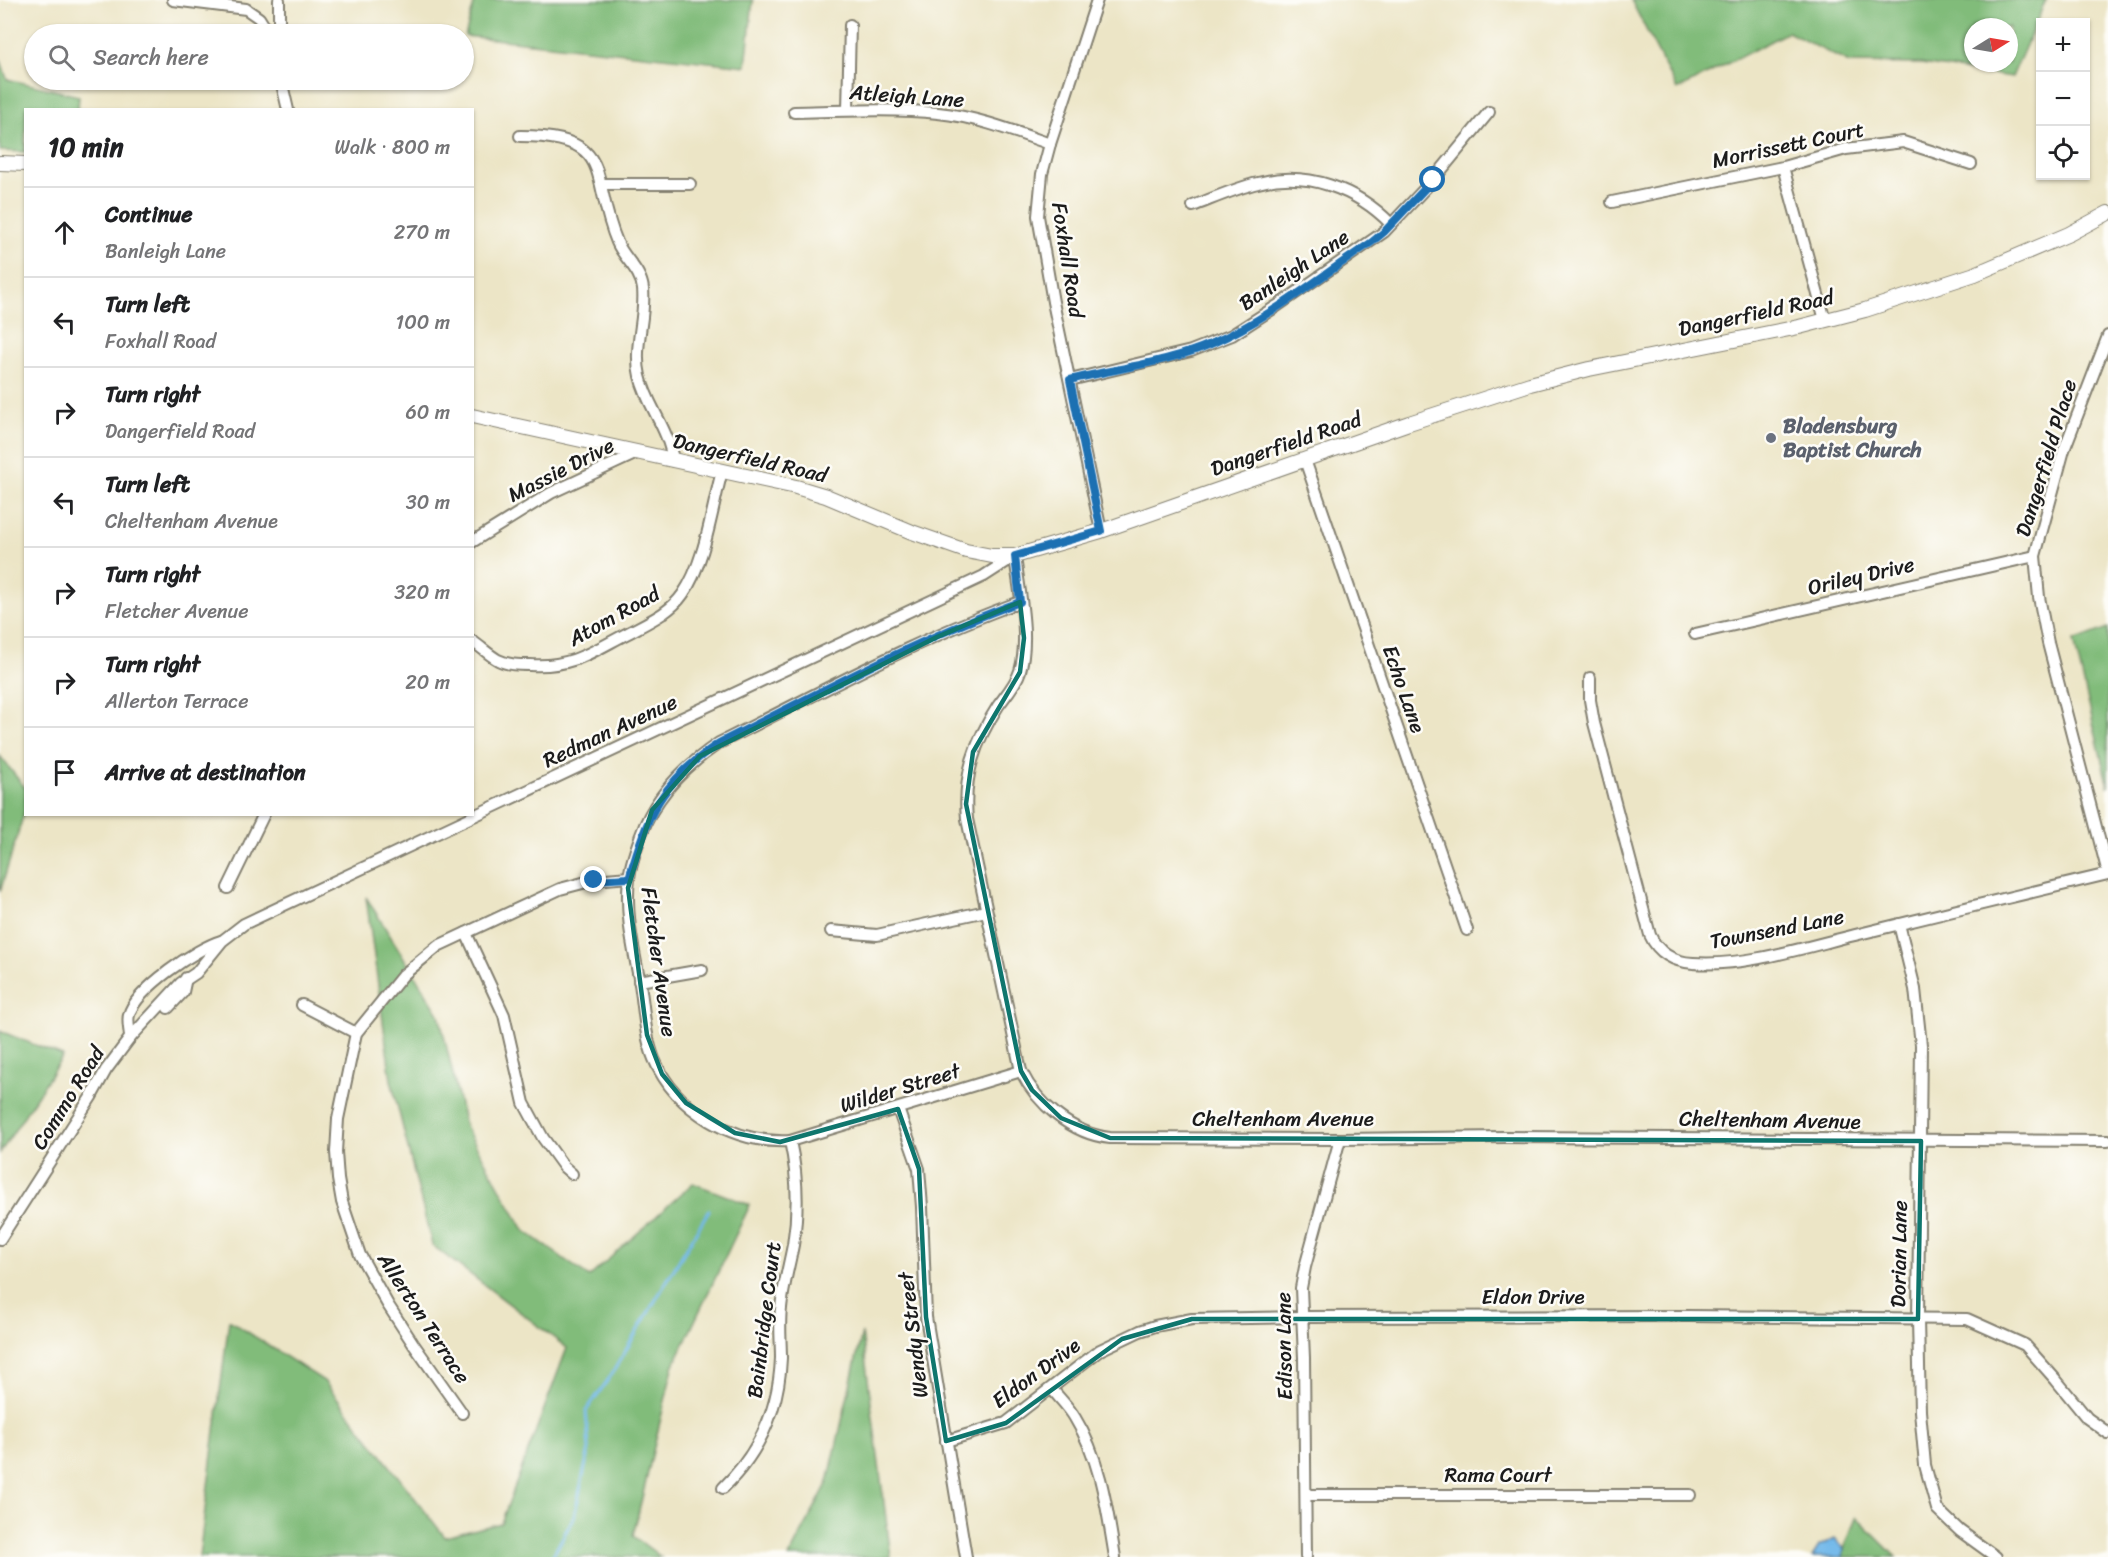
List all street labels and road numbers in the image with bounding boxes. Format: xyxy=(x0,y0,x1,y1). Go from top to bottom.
street label: Atleigh Lane xyxy=(847,73,966,119)
street label: Morrissett Court xyxy=(1708,110,1868,180)
street label: Foxhall Road xyxy=(1040,199,1096,322)
street label: Banleigh Lane xyxy=(1231,219,1357,321)
street label: Dangerfield Road xyxy=(1675,278,1839,348)
street label: Dangerfield Place xyxy=(2004,374,2088,542)
street label: Dangerfield Road xyxy=(1205,400,1369,488)
street label: Dangerfield Road xyxy=(669,422,833,495)
street label: Massie Drive xyxy=(501,427,621,513)
street label: Oriley Drive xyxy=(1804,545,1918,607)
street label: Atom Road xyxy=(560,574,669,657)
street label: Echo Lane xyxy=(1371,640,1437,738)
street label: Redman Avenue xyxy=(536,683,684,779)
street label: Fletcher Avenue xyxy=(630,885,688,1040)
street label: Townsend Lane xyxy=(1707,897,1848,961)
street label: Commo Road xyxy=(21,1037,116,1158)
street label: Wilder Street xyxy=(835,1051,966,1124)
street label: Cheltenham Avenue xyxy=(1679,1099,1861,1141)
street label: Cheltenham Avenue xyxy=(1192,1100,1374,1138)
street label: Dorian Lane xyxy=(1879,1200,1919,1308)
street label: Bainbridge Court xyxy=(736,1240,792,1400)
street label: Allerton Terrace xyxy=(366,1244,481,1392)
street label: Wendy Street xyxy=(886,1268,940,1400)
street label: Eldon Drive xyxy=(1481,1278,1585,1316)
street label: Edison Lane xyxy=(1264,1291,1304,1400)
street label: Eldon Drive xyxy=(983,1327,1089,1419)
street label: Rama Court xyxy=(1444,1456,1553,1494)

